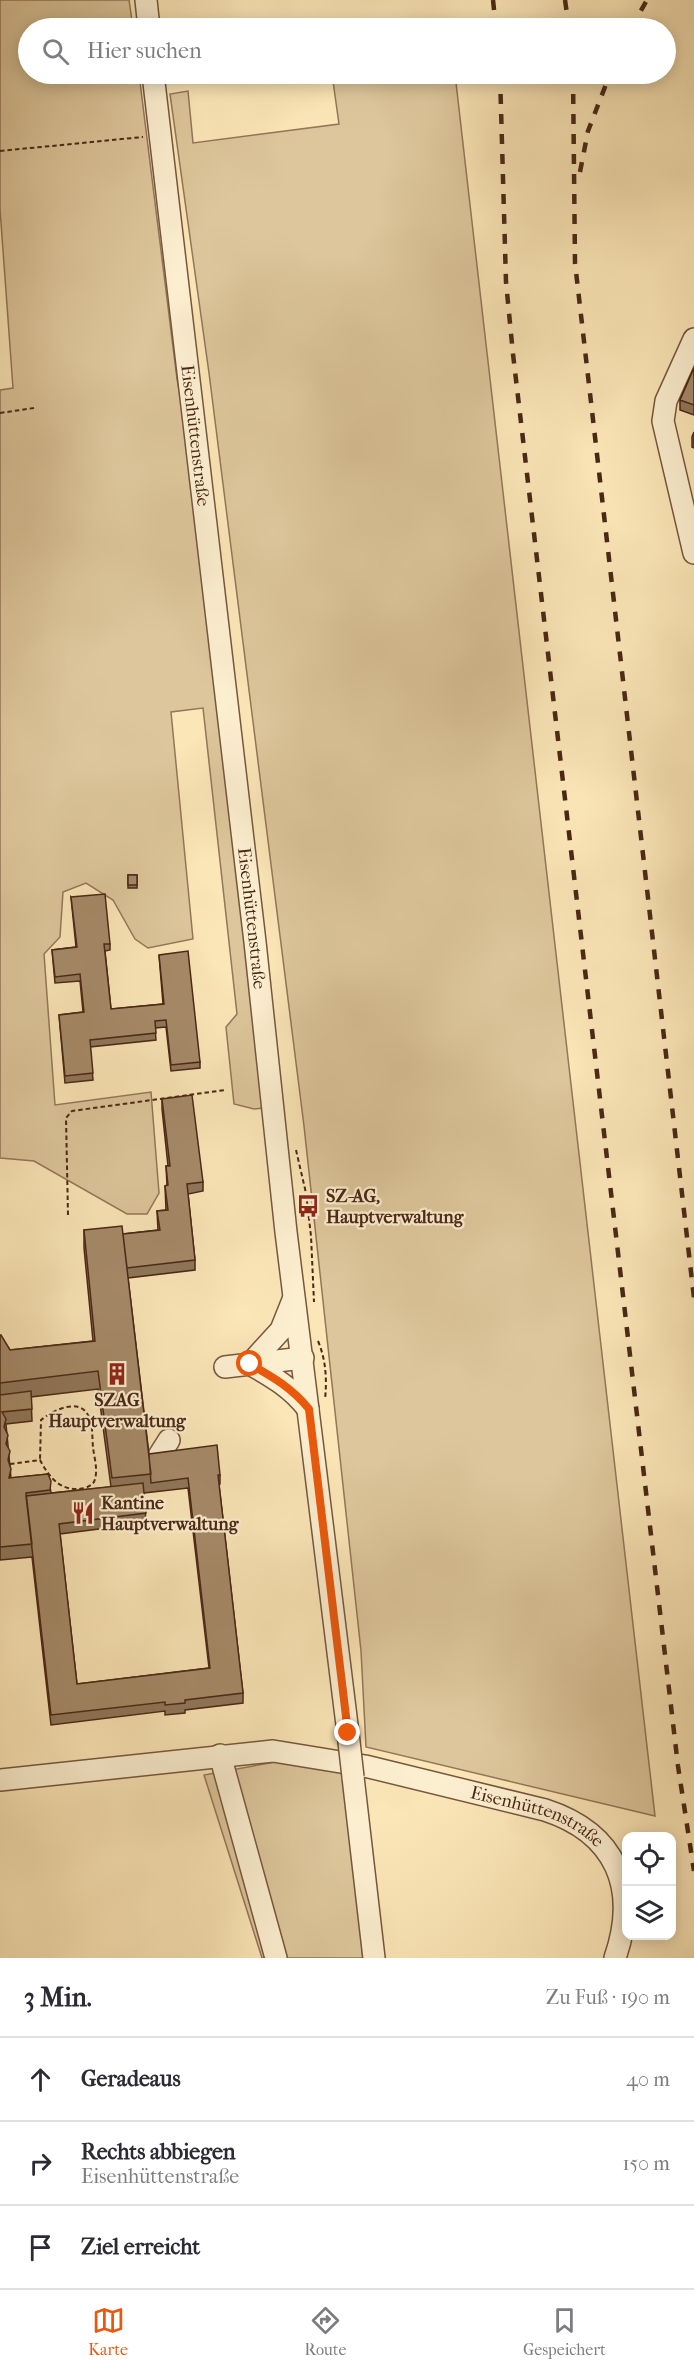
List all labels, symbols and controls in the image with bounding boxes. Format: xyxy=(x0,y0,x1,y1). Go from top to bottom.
search box xyxy=(18,18,676,84)
icon: search xyxy=(39,35,72,68)
text: Hier suchen xyxy=(87,38,202,64)
street label: Eisenhüttenstraße xyxy=(176,364,214,508)
street label: Eisenhüttenstraße xyxy=(233,846,270,990)
place label: SZ-AG, Hauptverwaltung xyxy=(326,1186,465,1228)
bus stop icon: SZ-AG, Hauptverwaltung xyxy=(295,1193,321,1219)
route start xyxy=(236,1350,262,1376)
building icon: SZAG Hauptverwaltung xyxy=(104,1361,130,1387)
place label: SZAG Hauptverwaltung xyxy=(48,1390,187,1432)
place label: Kantine Hauptverwaltung xyxy=(101,1493,240,1535)
restaurant icon: Kantine Hauptverwaltung xyxy=(70,1500,96,1526)
route end xyxy=(334,1719,360,1745)
street label: Eisenhüttenstraße xyxy=(468,1782,608,1852)
map controls xyxy=(622,1832,676,1940)
button: locate xyxy=(622,1832,676,1886)
button: layers xyxy=(622,1886,676,1940)
text: 3 Min. xyxy=(24,1982,92,2013)
text: Zu Fuß · 190 m xyxy=(546,1986,670,2009)
icon: ahead xyxy=(24,2063,57,2096)
text: Geradeaus xyxy=(81,2066,181,2092)
text: 40 m xyxy=(626,2068,670,2091)
text: Rechts abbiegen xyxy=(81,2139,236,2165)
icon: right xyxy=(24,2147,57,2180)
text: 150 m xyxy=(622,2152,670,2175)
text: Eisenhüttenstraße xyxy=(81,2165,239,2188)
icon: arrive xyxy=(24,2231,57,2264)
text: Ziel erreicht xyxy=(81,2234,200,2260)
tab: Karte xyxy=(88,2304,128,2359)
tab: Route xyxy=(304,2304,346,2359)
tab: Gespeichert xyxy=(523,2304,606,2359)

